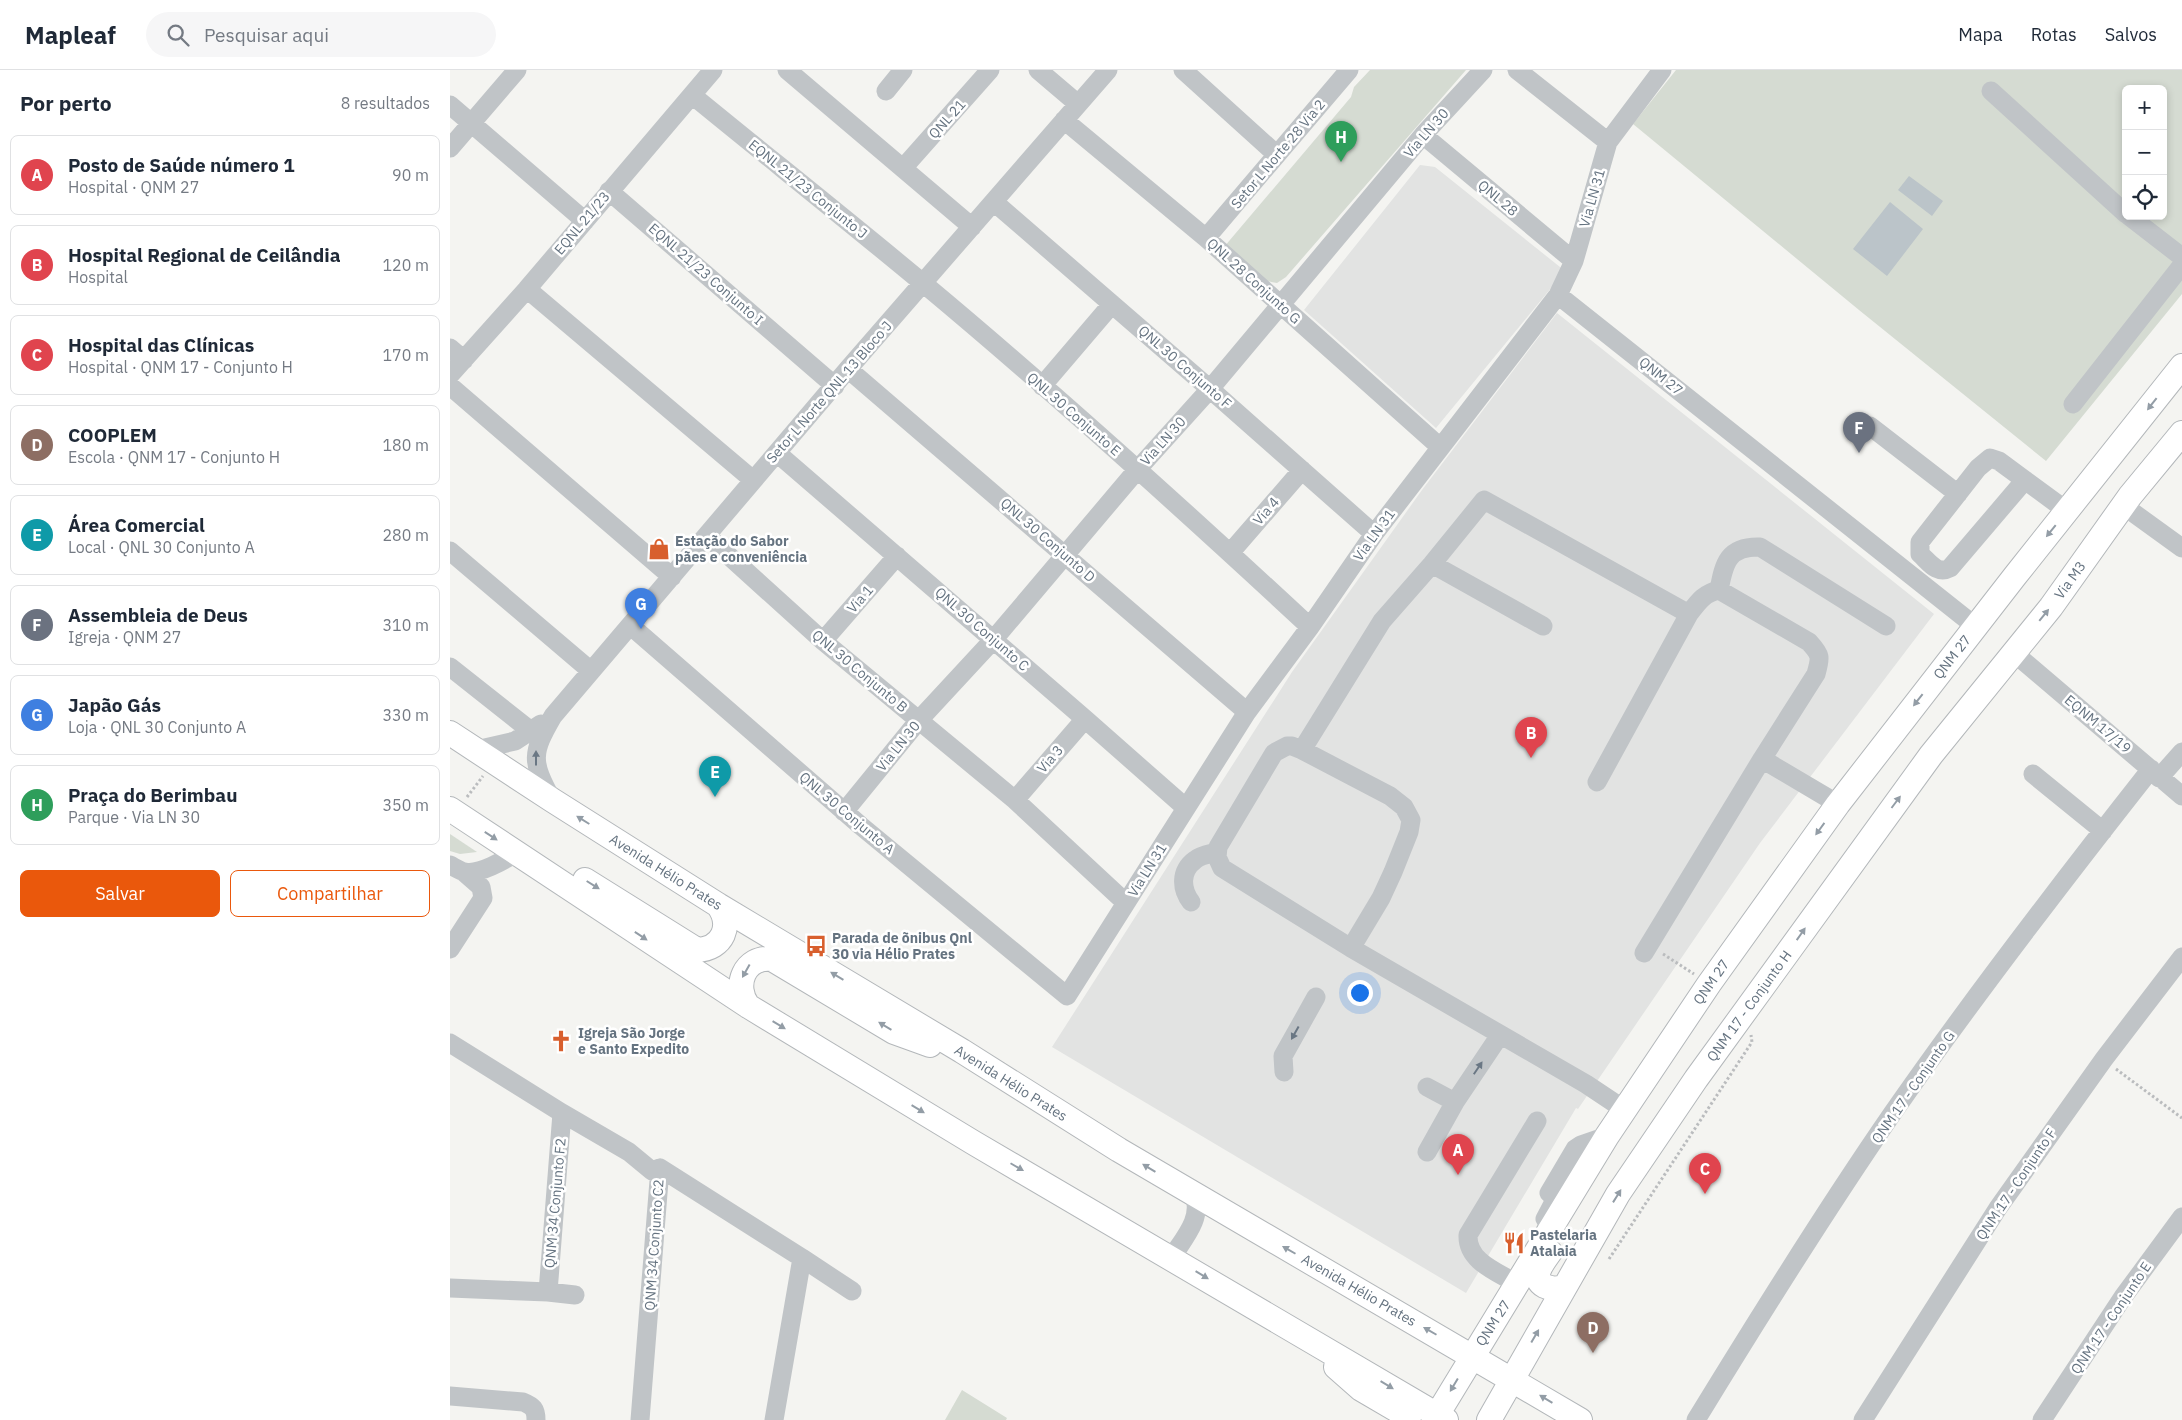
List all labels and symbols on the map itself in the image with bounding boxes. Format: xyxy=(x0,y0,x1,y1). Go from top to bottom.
street label: QNL 21 xyxy=(925,96,969,142)
street label: Setor L Norte 28 Via 2 xyxy=(1227,96,1329,212)
street label: Via LN 30 xyxy=(1400,105,1452,161)
pin: H xyxy=(1325,121,1357,162)
street label: EQNL 21/23 Conjunto J xyxy=(745,136,871,242)
street label: Via LN 31 xyxy=(1575,167,1609,229)
street label: QNL 28 xyxy=(1474,176,1522,220)
street label: EQNL 21/23 xyxy=(550,188,614,258)
street label: EQNL 21/23 Conjunto I xyxy=(645,219,767,329)
street label: QNL 28 Conjunto G xyxy=(1203,234,1305,328)
street label: Setor L Norte QNL 13 Bloco J xyxy=(762,317,896,467)
street label: QNL 30 Conjunto F xyxy=(1135,322,1236,413)
street label: QNM 27 xyxy=(1635,353,1687,399)
street label: QNL 30 Conjunto E xyxy=(1023,368,1125,460)
one-way arrow xyxy=(2146,397,2157,410)
pin: F xyxy=(1843,412,1875,453)
street label: Via LN 30 xyxy=(1136,413,1190,469)
street label: Via 4 xyxy=(1249,493,1283,529)
street label: QNL 30 Conjunto D xyxy=(997,494,1099,586)
street label: Via LN 31 xyxy=(1349,506,1399,564)
one-way arrow xyxy=(2045,524,2056,537)
place label: Estação do Sabor pães e conveniência xyxy=(675,532,807,566)
shop icon: Estação do Sabor pães e conveniência xyxy=(646,536,672,562)
street label: Via M3 xyxy=(2050,557,2090,603)
street label: Via 1 xyxy=(843,581,877,617)
street label: QNL 30 Conjunto C xyxy=(931,583,1033,675)
pin: G xyxy=(625,588,657,629)
one-way arrow xyxy=(2039,609,2050,622)
street label: QNL 30 Conjunto B xyxy=(809,626,911,716)
street label: QNM 27 xyxy=(1929,631,1975,683)
street label: EQNM 17/19 xyxy=(2061,691,2135,757)
one-way arrow xyxy=(1913,693,1923,707)
street label: Via LN 30 xyxy=(872,717,924,775)
pin: B xyxy=(1515,717,1547,758)
street label: Via 3 xyxy=(1033,741,1067,777)
one-way arrow xyxy=(532,750,540,766)
pin: E xyxy=(699,756,731,797)
street label: QNL 30 Conjunto A xyxy=(796,768,898,858)
one-way arrow xyxy=(1891,795,1901,809)
one-way arrow xyxy=(577,815,590,825)
one-way arrow xyxy=(1815,823,1825,836)
street label: Avenida Hélio Prates xyxy=(606,830,726,914)
one-way arrow xyxy=(484,831,498,841)
street label: Via LN 31 xyxy=(1124,840,1170,900)
one-way arrow xyxy=(587,880,600,890)
one-way arrow xyxy=(1796,927,1806,941)
place label: Parada de õnibus Qnl 30 via Hélio Prates xyxy=(832,929,972,963)
one-way arrow xyxy=(634,931,648,941)
bus stop icon: Parada de õnibus Qnl 30 via Hélio Prates xyxy=(803,933,829,959)
street label: QNM 17 - Conjunto H xyxy=(1703,947,1795,1065)
street label: QNM 27 xyxy=(1689,956,1733,1008)
one-way arrow xyxy=(742,964,750,979)
one-way arrow xyxy=(830,972,843,981)
your location xyxy=(1347,980,1373,1006)
one-way arrow xyxy=(773,1021,786,1030)
one-way arrow xyxy=(877,1022,892,1030)
place label: Igreja São Jorge e Santo Expedito xyxy=(578,1024,689,1058)
one-way arrow xyxy=(1291,1026,1299,1041)
street label: QNM 17 - Conjunto G xyxy=(1867,1027,1959,1147)
church icon: Igreja São Jorge e Santo Expedito xyxy=(548,1028,574,1054)
street label: Avenida Hélio Prates xyxy=(951,1041,1071,1125)
one-way arrow xyxy=(1473,1061,1482,1075)
one-way arrow xyxy=(912,1105,925,1114)
street label: QNM 17 - Conjunto F xyxy=(1972,1124,2060,1243)
pin: A xyxy=(1442,1134,1474,1175)
street label: QNM 34 Conjunto F2 xyxy=(540,1137,570,1269)
pin: C xyxy=(1689,1153,1721,1194)
one-way arrow xyxy=(1010,1163,1023,1172)
one-way arrow xyxy=(1142,1163,1155,1172)
street label: QNM 34 Conjunto C2 xyxy=(640,1179,668,1311)
one-way arrow xyxy=(1612,1189,1622,1202)
place label: Pastelaria Atalaia xyxy=(1530,1226,1597,1260)
restaurant icon: Pastelaria Atalaia xyxy=(1501,1230,1527,1256)
one-way arrow xyxy=(1282,1245,1296,1254)
street label: Avenida Hélio Prates xyxy=(1298,1250,1420,1330)
street label: QNM 17 - Conjunto E xyxy=(2067,1258,2155,1378)
one-way arrow xyxy=(1196,1271,1209,1280)
street label: QNM 27 xyxy=(1471,1297,1515,1349)
pin: D xyxy=(1577,1312,1609,1353)
one-way arrow xyxy=(1422,1327,1437,1335)
one-way arrow xyxy=(1531,1329,1539,1343)
one-way arrow xyxy=(1450,1379,1459,1392)
one-way arrow xyxy=(1381,1381,1394,1390)
one-way arrow xyxy=(1540,1395,1553,1404)

